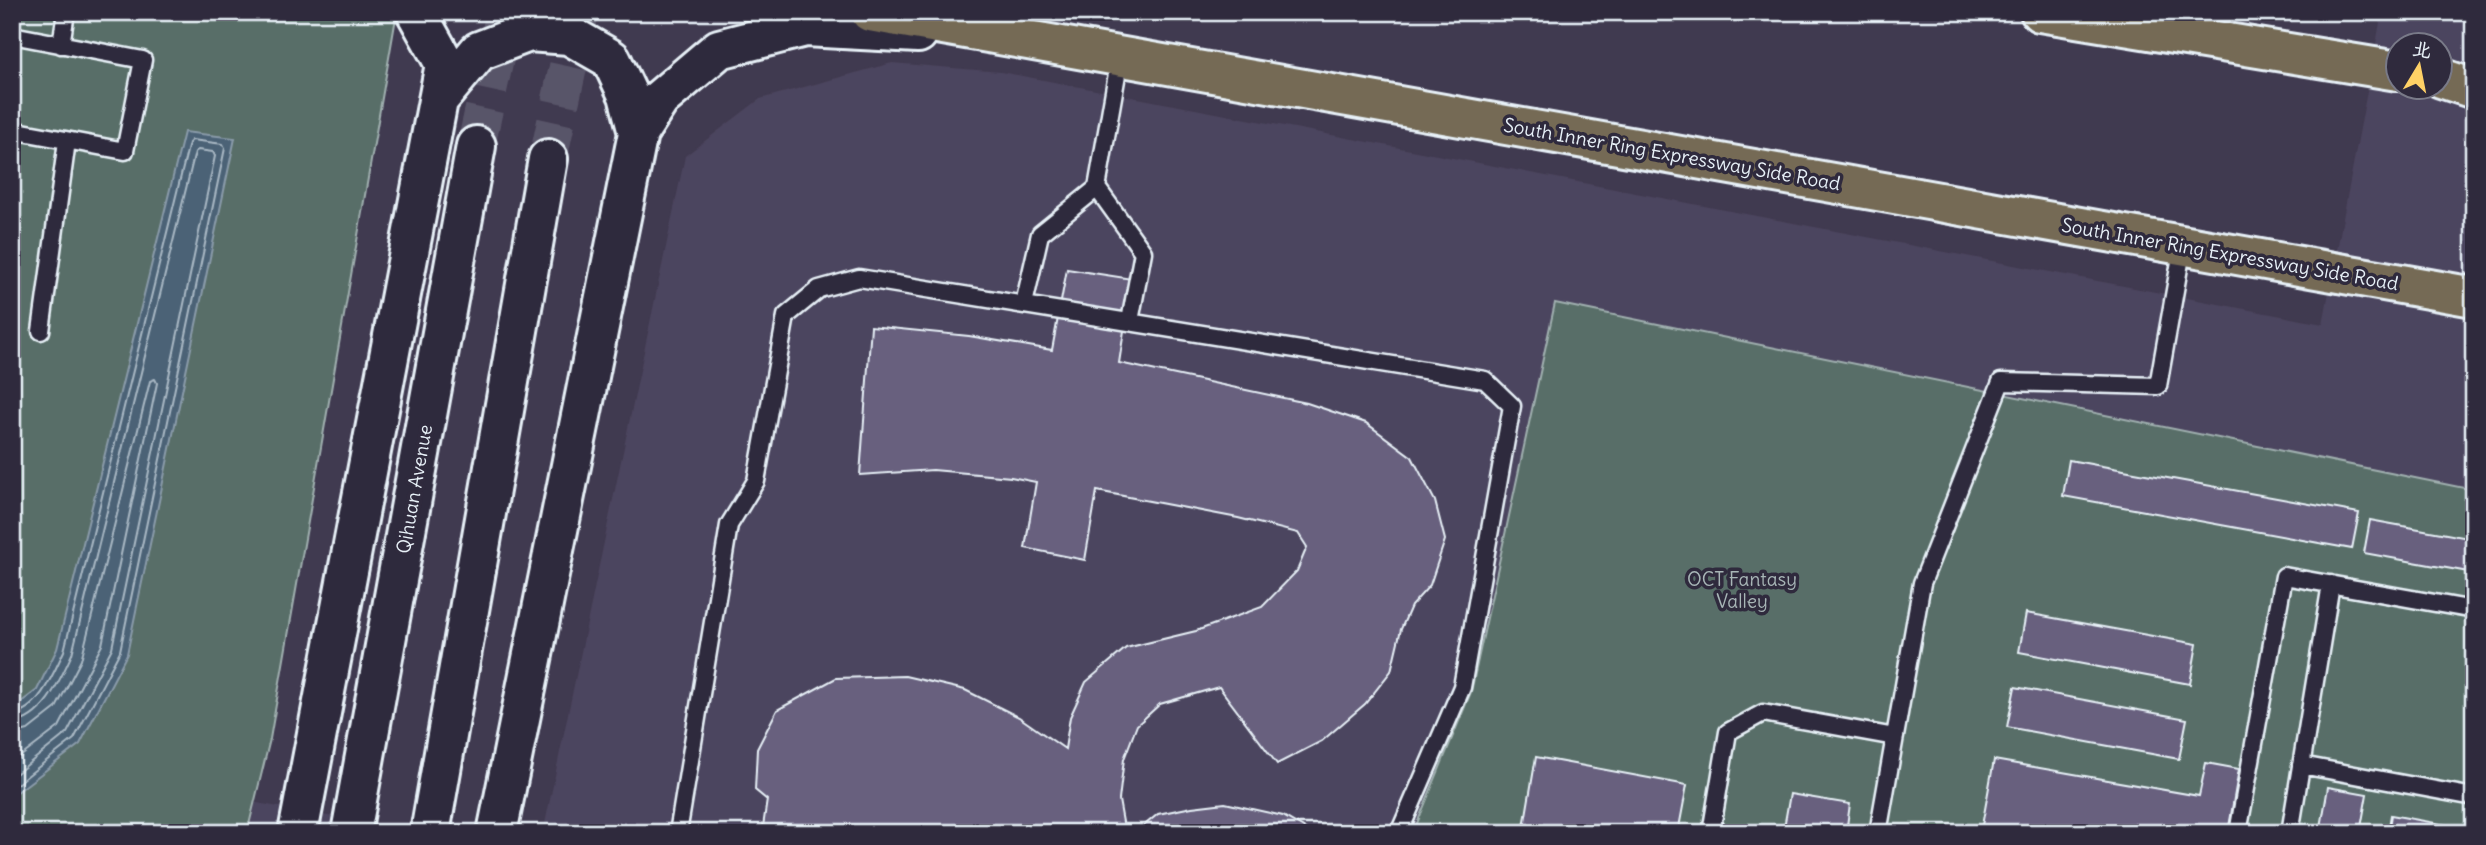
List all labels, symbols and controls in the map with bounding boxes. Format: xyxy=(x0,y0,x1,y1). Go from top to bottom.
north arrow xyxy=(2384,32,2454,102)
text: 北 xyxy=(2411,36,2433,63)
street label: South Inner Ring Expressway Side Road xyxy=(1502,113,1842,195)
street label: South Inner Ring Expressway Side Road xyxy=(2060,213,2400,295)
street label: Qihuan Avenue xyxy=(391,423,437,555)
park label: OCT Fantasy Valley xyxy=(1687,567,1797,613)

